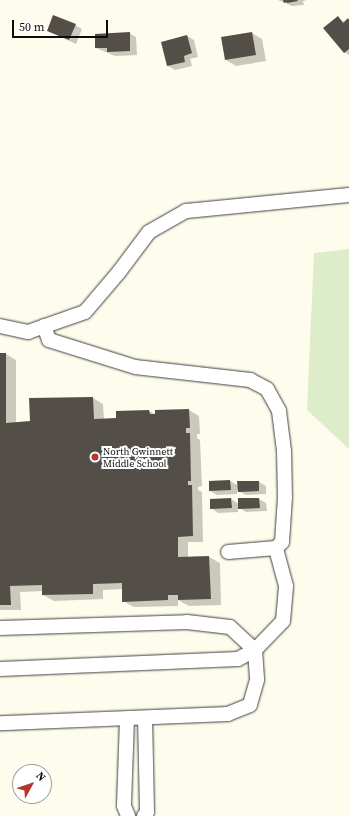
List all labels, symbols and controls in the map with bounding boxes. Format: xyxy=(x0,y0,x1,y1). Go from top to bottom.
scale bar xyxy=(14,12,110,38)
text: 50 m xyxy=(19,19,45,35)
place label: North Gwinnett Middle School xyxy=(103,445,173,468)
marker: North Gwinnett Middle School xyxy=(90,452,100,462)
north arrow xyxy=(12,764,52,804)
text: N xyxy=(32,769,49,784)

